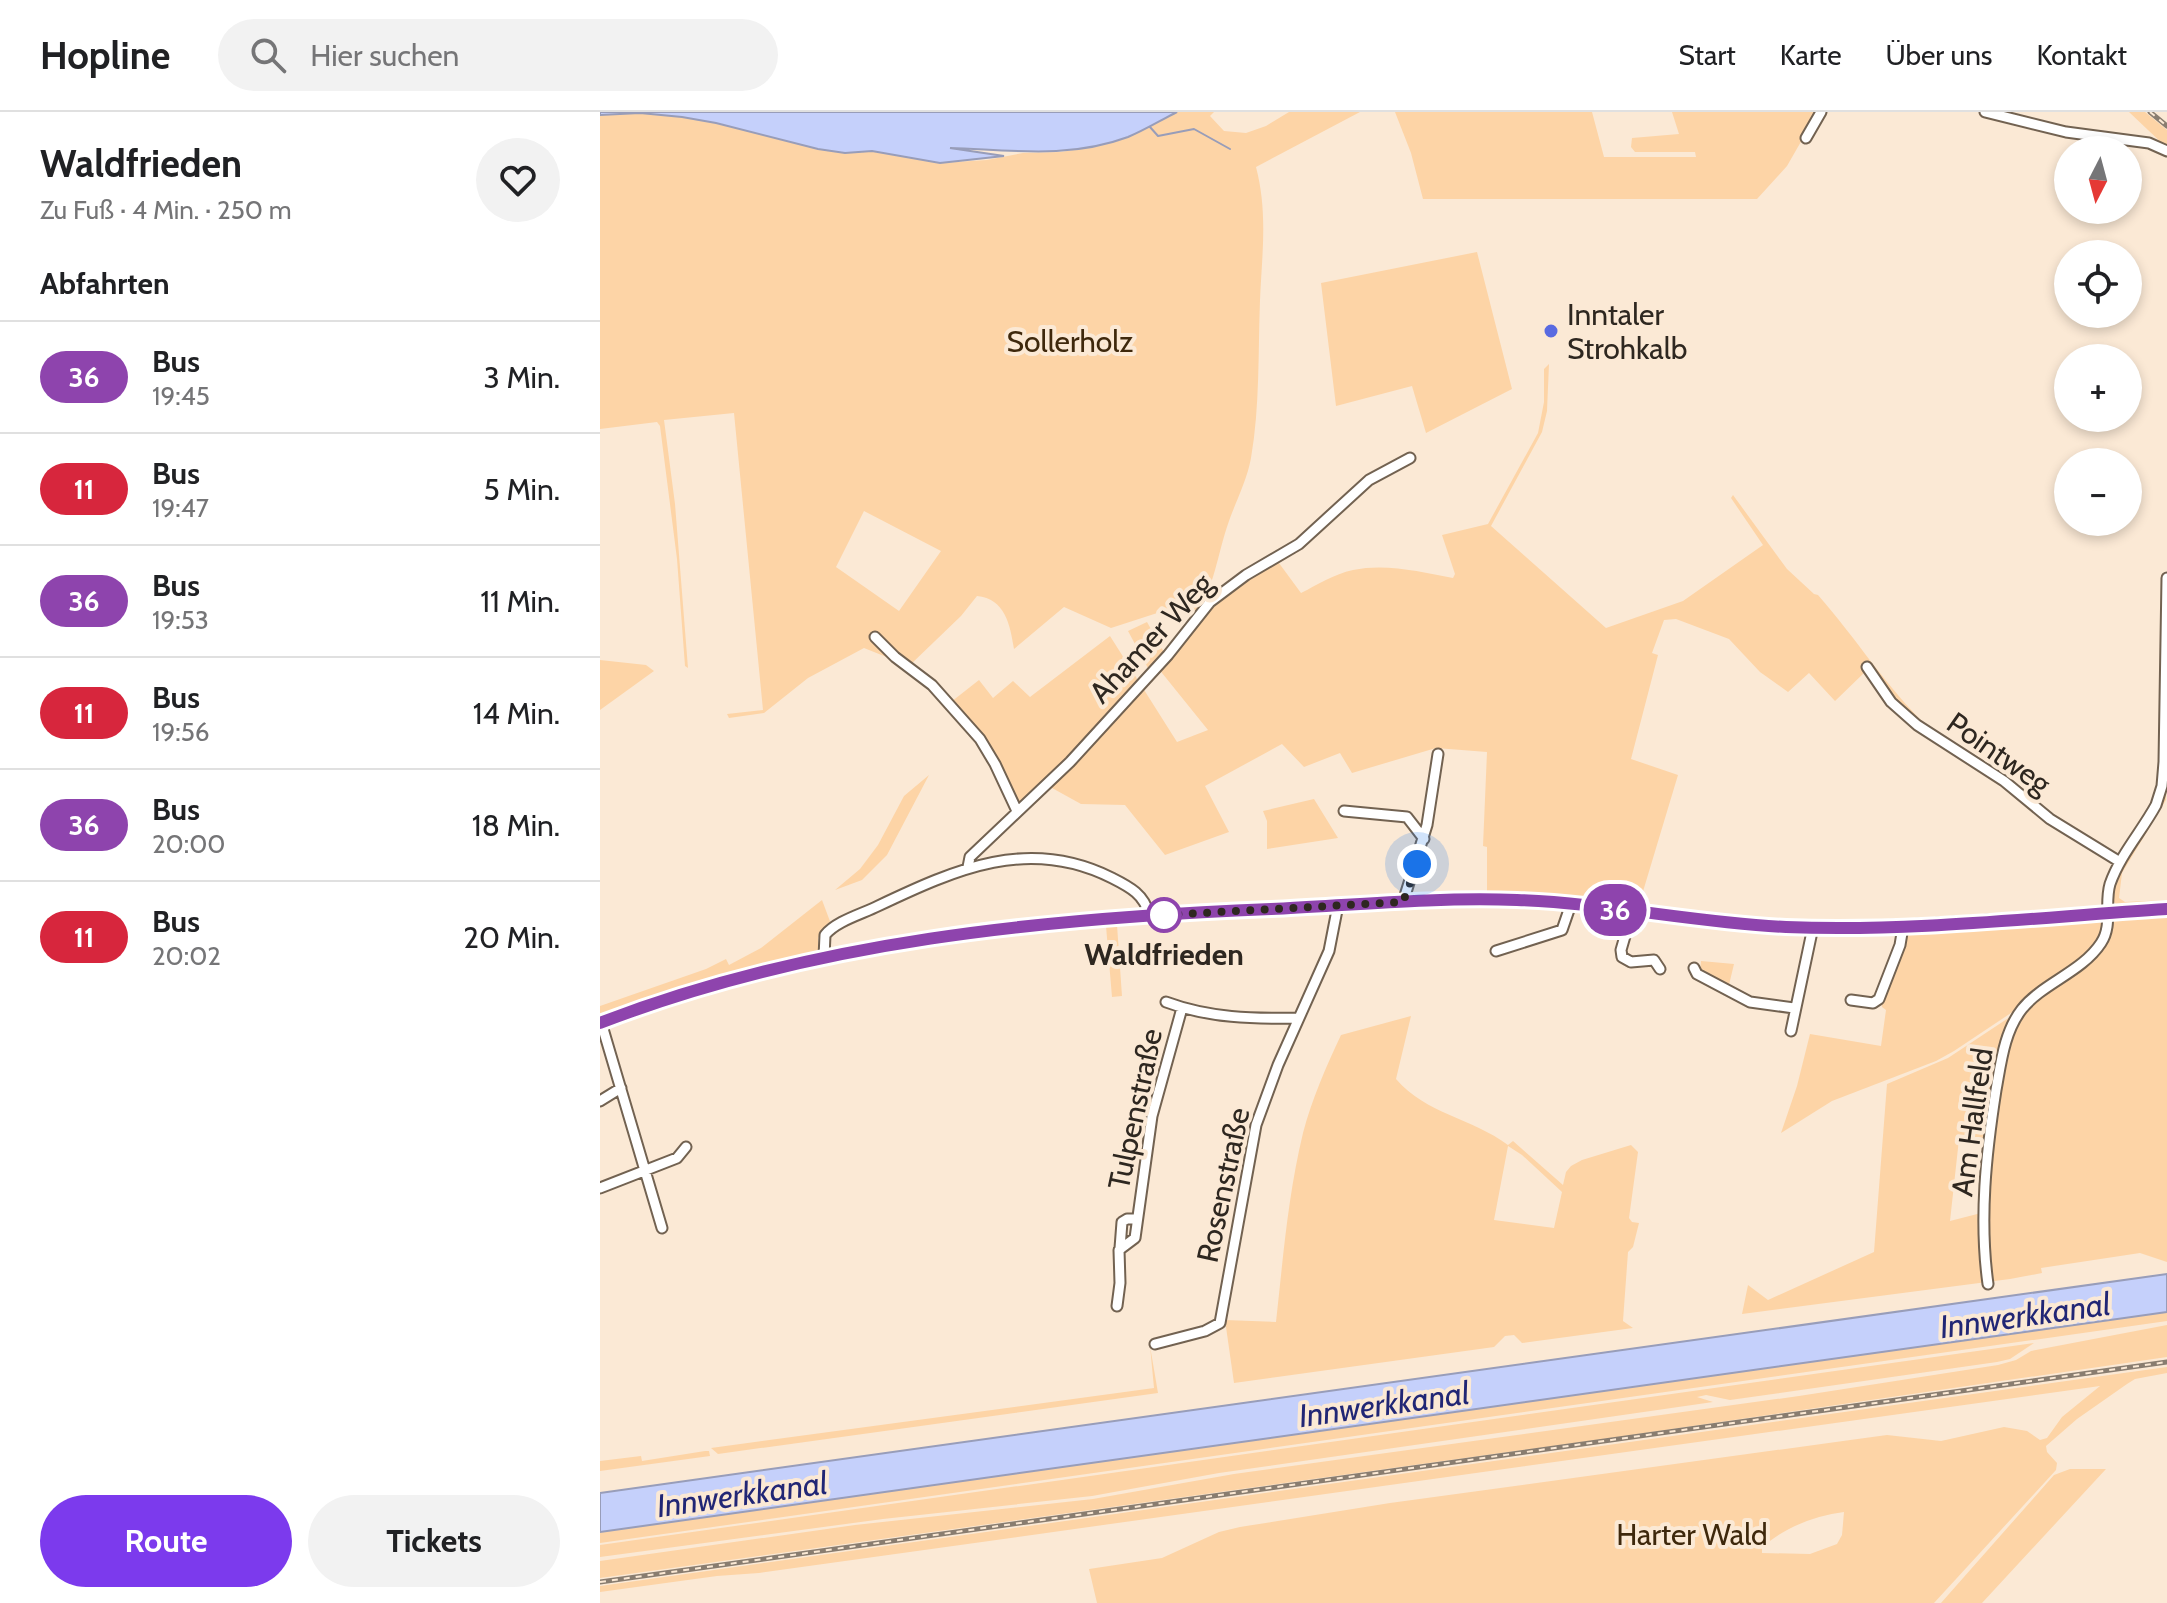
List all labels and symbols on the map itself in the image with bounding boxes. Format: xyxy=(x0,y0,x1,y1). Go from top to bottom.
north arrow xyxy=(2054,136,2142,224)
place label: Inntaler Strohkalb xyxy=(1567,296,1687,367)
marker: Inntaler Strohkalb xyxy=(1542,322,1560,340)
park label: Sollerholz xyxy=(1007,323,1133,360)
street label: Ahamer Weg xyxy=(1081,564,1221,711)
street label: Pointweg xyxy=(1940,704,2059,803)
your location xyxy=(1397,844,1437,884)
line badge: 36 xyxy=(1579,884,1651,936)
marker: Waldfrieden xyxy=(1147,898,1181,932)
place label: Waldfrieden xyxy=(1084,936,1244,973)
street label: Tulpenstraße xyxy=(1100,1025,1170,1193)
street label: Am Hallfeld xyxy=(1943,1045,2001,1199)
street label: Rosenstraße xyxy=(1189,1104,1257,1266)
water label: Innwerkkanal xyxy=(1937,1284,2113,1346)
water label: Innwerkkanal xyxy=(1296,1373,1472,1435)
water label: Innwerkkanal xyxy=(654,1463,830,1525)
park label: Harter Wald xyxy=(1616,1516,1768,1553)

